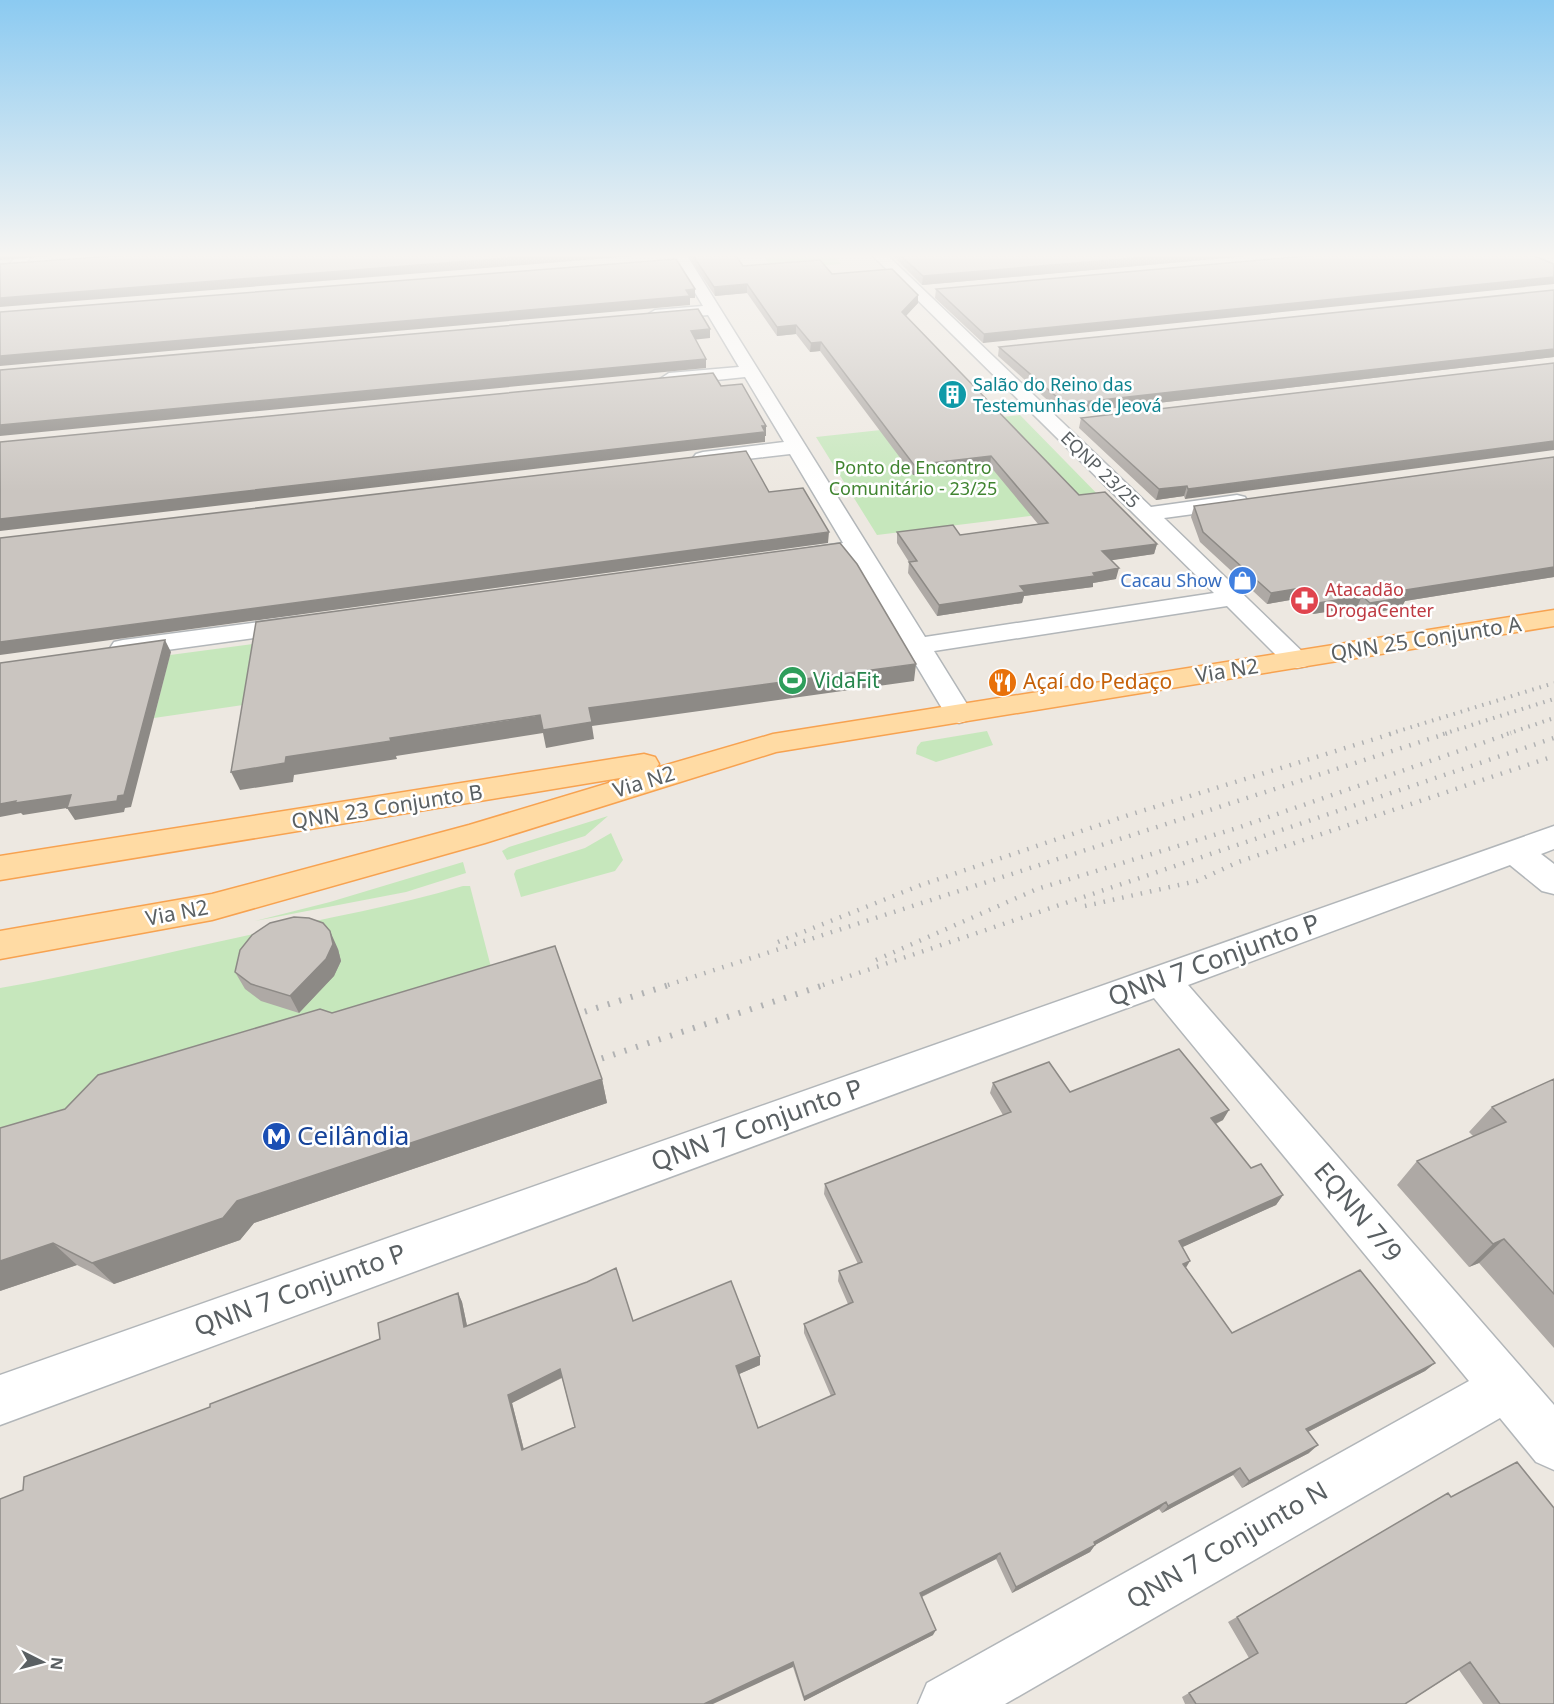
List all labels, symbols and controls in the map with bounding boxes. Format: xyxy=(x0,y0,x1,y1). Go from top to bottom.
place label: Salão do Reino das Testemunhas de Jeová xyxy=(973,372,1162,417)
building icon: Salão do Reino das Testemunhas de Jeová xyxy=(936,379,968,411)
street label: EQNP 23/25 xyxy=(1056,425,1145,513)
park label: Ponto de Encontro Comunitário - 23/25 xyxy=(829,455,997,500)
shop icon: Cacau Show xyxy=(1227,565,1259,597)
place label: Cacau Show xyxy=(1120,568,1222,592)
place label: Atacadão DrogaCenter xyxy=(1325,577,1435,622)
pharmacy icon: Atacadão DrogaCenter xyxy=(1288,584,1320,616)
street label: QNN 25 Conjunto A xyxy=(1328,609,1524,667)
street label: Via N2 xyxy=(1193,651,1260,689)
sports icon: VidaFit xyxy=(776,665,808,697)
place label: VidaFit xyxy=(813,666,880,694)
restaurant icon: Açaí do Pedaço xyxy=(986,666,1018,698)
place label: Açaí do Pedaço xyxy=(1023,667,1172,695)
street label: Via N2 xyxy=(609,758,678,804)
street label: QNN 23 Conjunto B xyxy=(289,777,484,835)
street label: Via N2 xyxy=(143,892,211,932)
street label: QNN 7 Conjunto P xyxy=(1103,904,1325,1014)
street label: QNN 7 Conjunto P xyxy=(646,1069,868,1179)
place label: Ceilândia xyxy=(297,1117,409,1153)
metro station icon: Ceilândia xyxy=(260,1120,292,1152)
street label: EQNN 7/9 xyxy=(1306,1154,1411,1269)
street label: QNN 7 Conjunto P xyxy=(189,1234,411,1344)
street label: QNN 7 Conjunto N xyxy=(1119,1472,1334,1616)
north arrow xyxy=(12,1632,72,1692)
text: N xyxy=(45,1656,69,1671)

